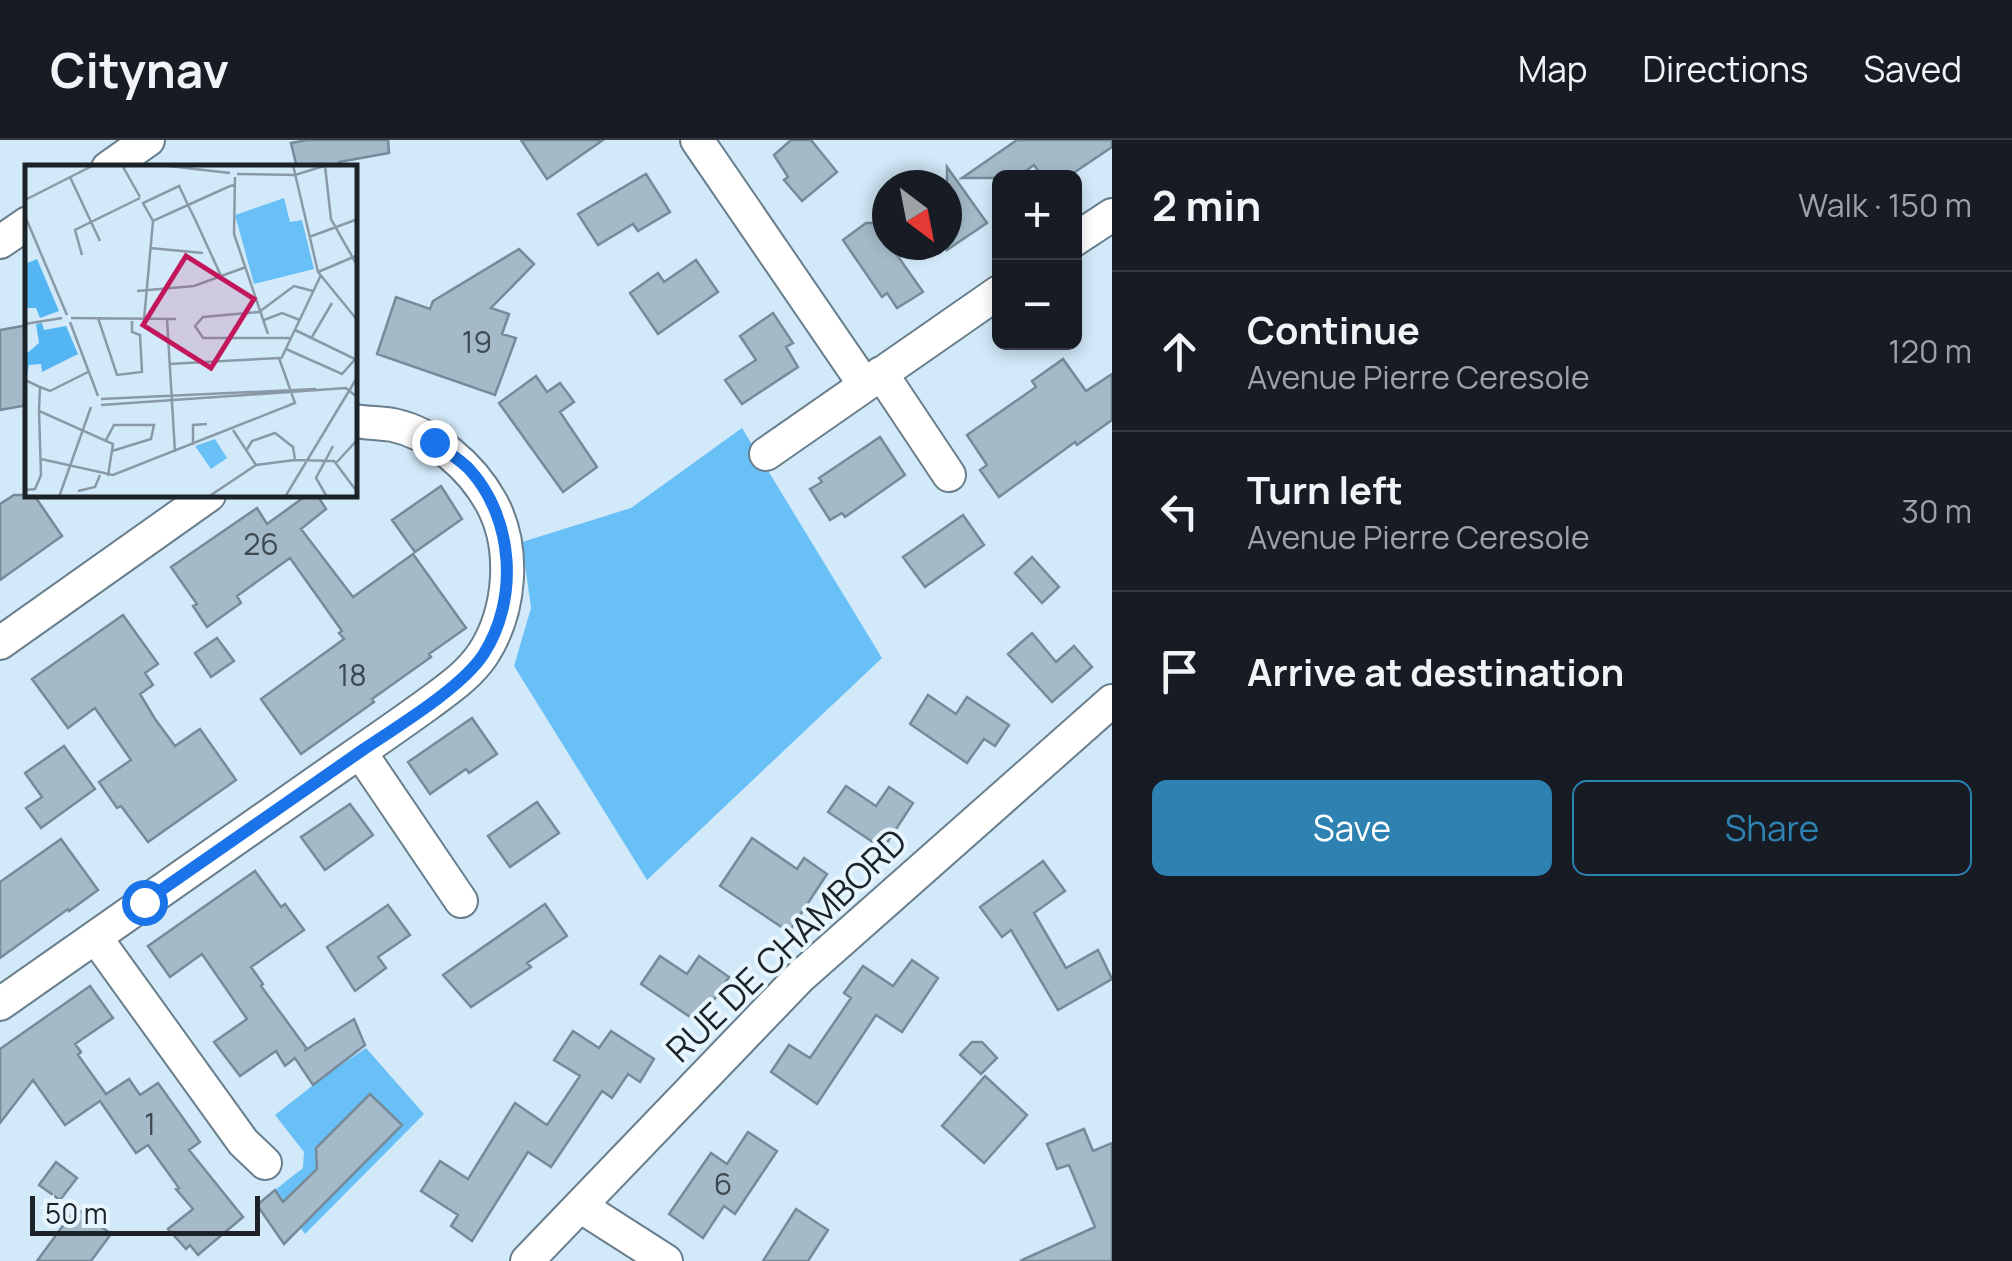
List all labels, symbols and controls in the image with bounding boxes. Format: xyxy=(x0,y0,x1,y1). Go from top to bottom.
text: Citynav xyxy=(50,37,229,102)
text: Map xyxy=(1518,45,1588,93)
text: Directions xyxy=(1643,45,1808,93)
text: Saved xyxy=(1863,45,1962,93)
inset map xyxy=(25,165,358,498)
north arrow xyxy=(872,170,962,260)
map controls xyxy=(992,170,1082,350)
button: + xyxy=(992,170,1082,260)
text: 2 min xyxy=(1152,176,1261,234)
text: Walk · 150 m xyxy=(1798,183,1972,227)
button: − xyxy=(992,260,1082,350)
text: Continue xyxy=(1247,303,1420,355)
house number: 19 xyxy=(462,321,492,362)
icon: ahead xyxy=(1152,324,1207,379)
text: 120 m xyxy=(1888,329,1972,373)
text: Avenue Pierre Ceresole xyxy=(1247,355,1590,399)
route end xyxy=(412,420,458,466)
text: Turn left xyxy=(1247,463,1403,515)
icon: left xyxy=(1152,484,1207,539)
text: 30 m xyxy=(1901,489,1972,533)
text: Avenue Pierre Ceresole xyxy=(1247,515,1590,559)
house number: 26 xyxy=(243,523,279,564)
icon: arrive xyxy=(1152,644,1207,699)
text: Arrive at destination xyxy=(1247,645,1624,697)
house number: 18 xyxy=(337,654,367,695)
button: Save xyxy=(1152,780,1552,876)
button: Share xyxy=(1572,780,1972,876)
street label: RUE DE CHAMBORD xyxy=(655,818,917,1072)
route start xyxy=(122,880,168,926)
house number: 1 xyxy=(144,1103,156,1144)
house number: 6 xyxy=(714,1163,732,1204)
scale bar xyxy=(30,1191,260,1236)
text: 50 m xyxy=(45,1194,108,1232)

